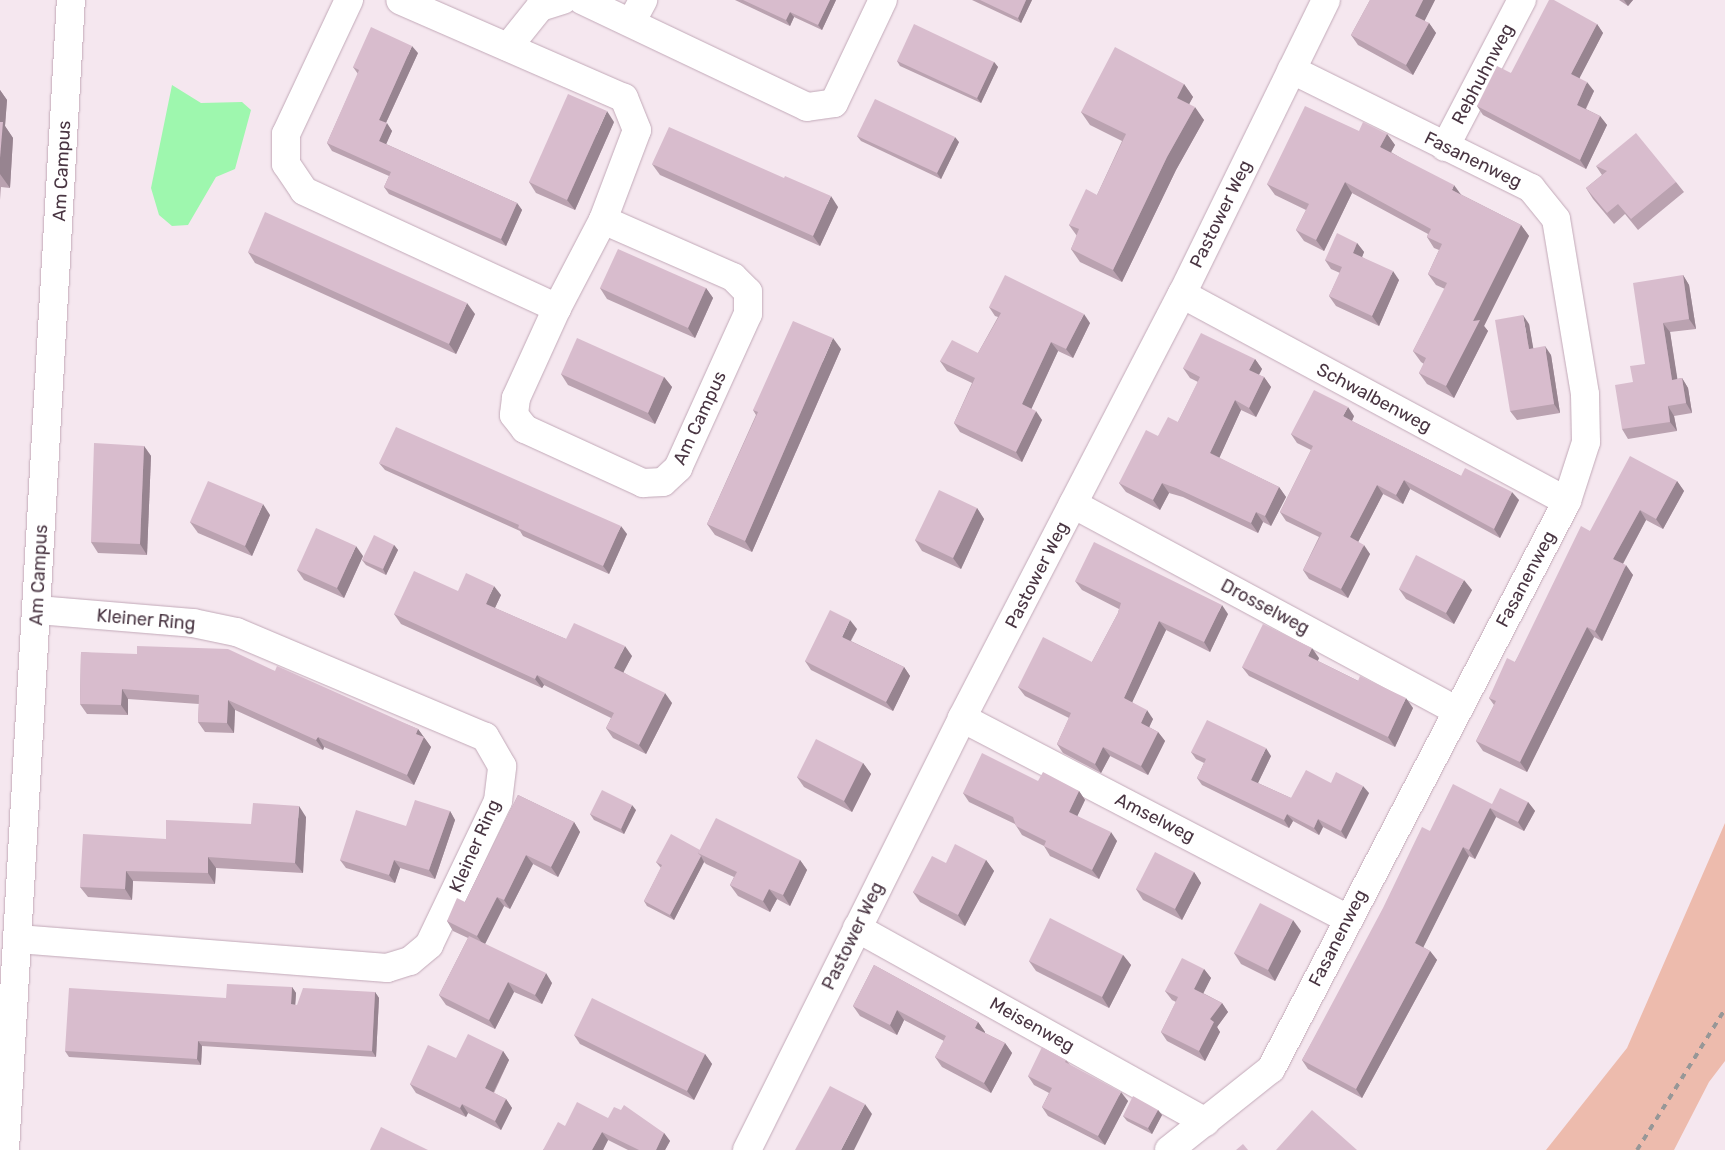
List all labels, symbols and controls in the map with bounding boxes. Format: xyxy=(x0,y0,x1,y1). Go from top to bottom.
street label: Rebhuhnweg xyxy=(1447,20,1519,128)
street label: Am Campus xyxy=(49,120,75,222)
street label: Fasanenweg xyxy=(1421,127,1525,193)
street label: Pastower Weg xyxy=(1185,156,1257,272)
street label: Schwalbenweg xyxy=(1313,359,1435,437)
street label: Am Campus xyxy=(669,368,731,468)
street label: Pastower Weg xyxy=(1001,518,1073,632)
street label: Am Campus xyxy=(26,524,52,626)
street label: Fasanenweg xyxy=(1492,527,1560,631)
street label: Drosselweg xyxy=(1217,575,1313,639)
street label: Kleiner Ring xyxy=(95,605,197,635)
street label: Amselweg xyxy=(1111,789,1199,847)
street label: Kleiner Ring xyxy=(445,796,505,896)
street label: Pastower Weg xyxy=(817,878,889,994)
street label: Fasanenweg xyxy=(1304,886,1372,990)
street label: Meisenweg xyxy=(986,993,1078,1057)

